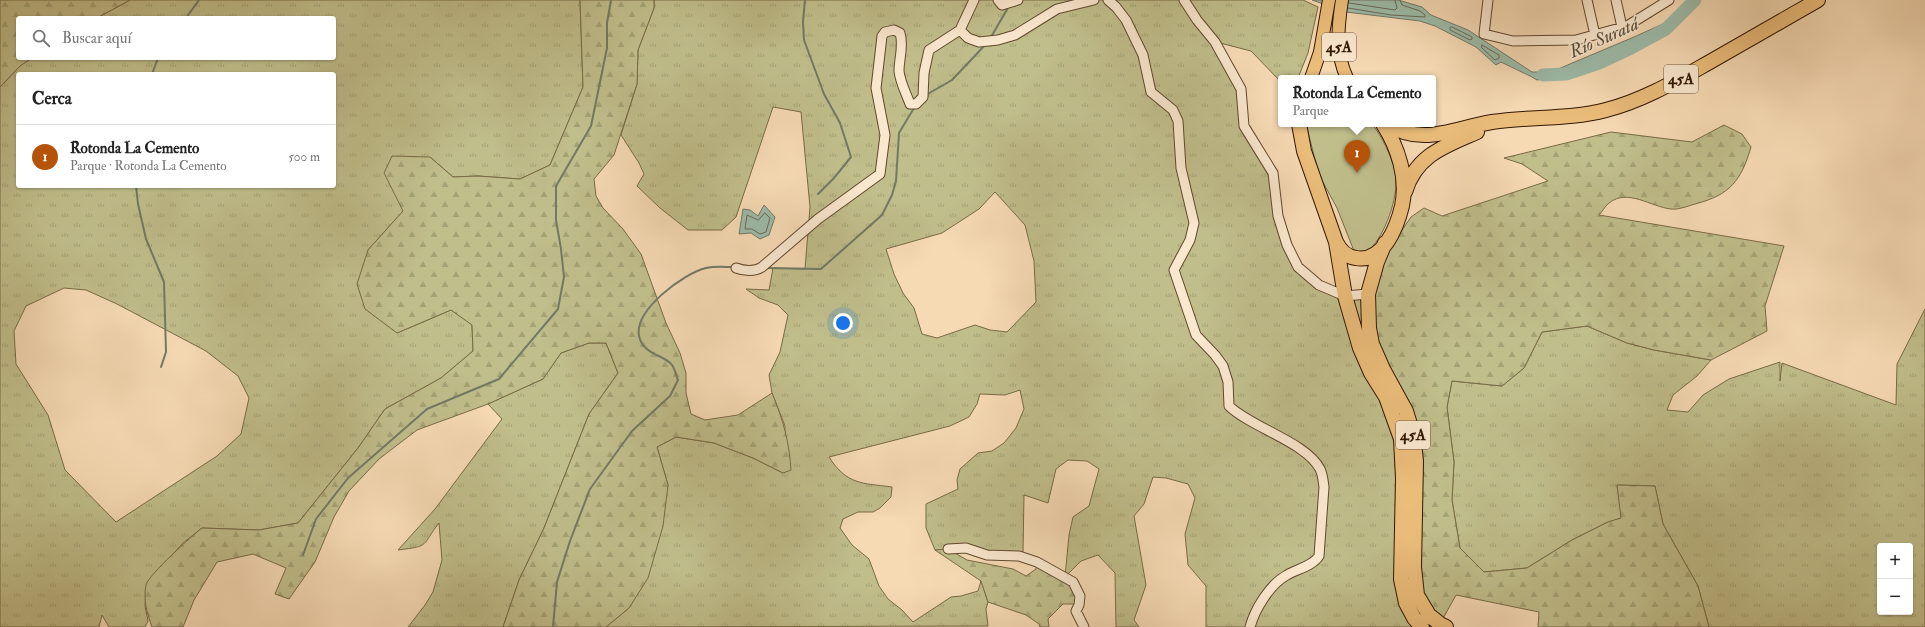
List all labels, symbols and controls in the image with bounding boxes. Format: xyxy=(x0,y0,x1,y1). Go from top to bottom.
water label: Río Suratá xyxy=(1565,12,1644,64)
search box xyxy=(16,16,336,60)
icon: search xyxy=(30,27,52,49)
text: Buscar aquí xyxy=(62,29,131,48)
road number: 45A xyxy=(1322,33,1356,61)
road number: 45A xyxy=(1664,65,1698,93)
popup xyxy=(1278,75,1436,127)
text: Rotonda La Cemento xyxy=(1292,84,1422,103)
text: Cerca xyxy=(32,88,72,109)
text: Parque xyxy=(1292,103,1329,119)
text: Rotonda La Cemento xyxy=(70,139,199,158)
pin: 1 xyxy=(1344,140,1370,173)
text: 1 xyxy=(43,149,47,165)
text: 500 m xyxy=(288,149,320,165)
text: Parque · Rotonda La Cemento xyxy=(70,158,226,174)
your location xyxy=(833,313,853,333)
road number: 45A xyxy=(1396,421,1430,449)
map controls xyxy=(1877,543,1913,615)
button: + xyxy=(1877,543,1913,579)
button: − xyxy=(1877,579,1913,615)

